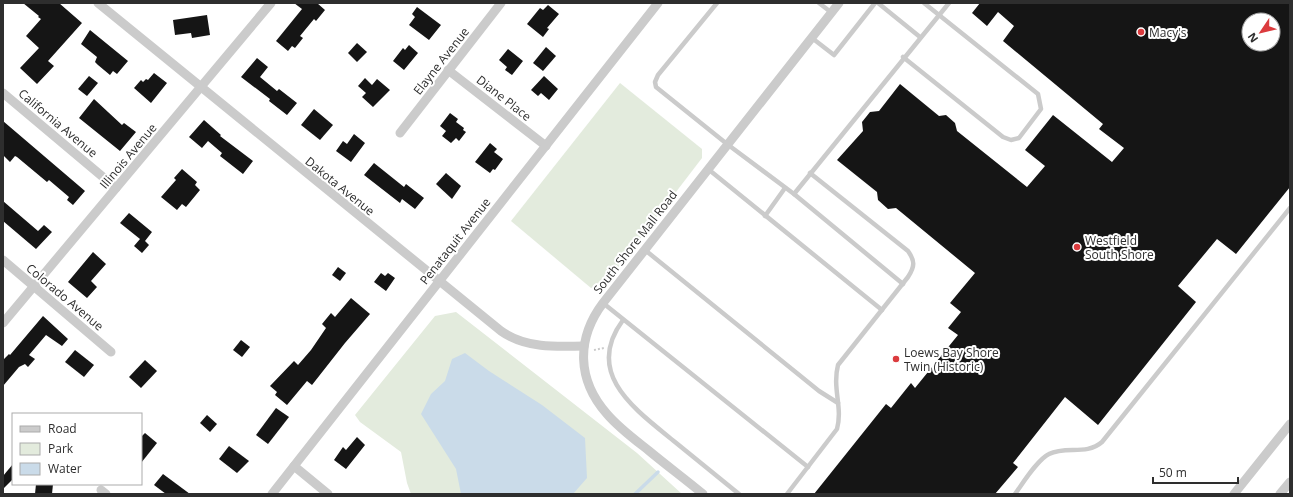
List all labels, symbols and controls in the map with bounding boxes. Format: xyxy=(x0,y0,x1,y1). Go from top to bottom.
north arrow xyxy=(1241,12,1281,52)
street label: Elayne Avenue xyxy=(409,24,473,98)
place label: Macy's xyxy=(1149,24,1187,41)
marker: Macy's xyxy=(1136,27,1146,37)
text: N xyxy=(1244,30,1261,46)
street label: Diane Place xyxy=(473,71,535,125)
street label: California Avenue xyxy=(15,85,101,161)
street label: Illinois Avenue xyxy=(96,119,161,192)
street label: Dakota Avenue xyxy=(302,153,378,219)
street label: South Shore Mall Road xyxy=(589,187,681,297)
street label: Penataquit Avenue xyxy=(416,194,494,288)
place label: Westfield South Shore xyxy=(1085,232,1154,263)
marker: Westfield South Shore xyxy=(1072,242,1082,252)
street label: Colorado Avenue xyxy=(23,260,107,335)
place label: Loews Bay Shore Twin (Historic) xyxy=(904,344,999,375)
marker: Loews Bay Shore Twin (Historic) xyxy=(891,354,901,364)
legend xyxy=(12,413,142,485)
text: Road xyxy=(48,420,77,437)
text: Park xyxy=(48,440,74,457)
scale bar xyxy=(1153,459,1238,485)
text: Water xyxy=(48,460,82,477)
text: 50 m xyxy=(1159,464,1187,481)

